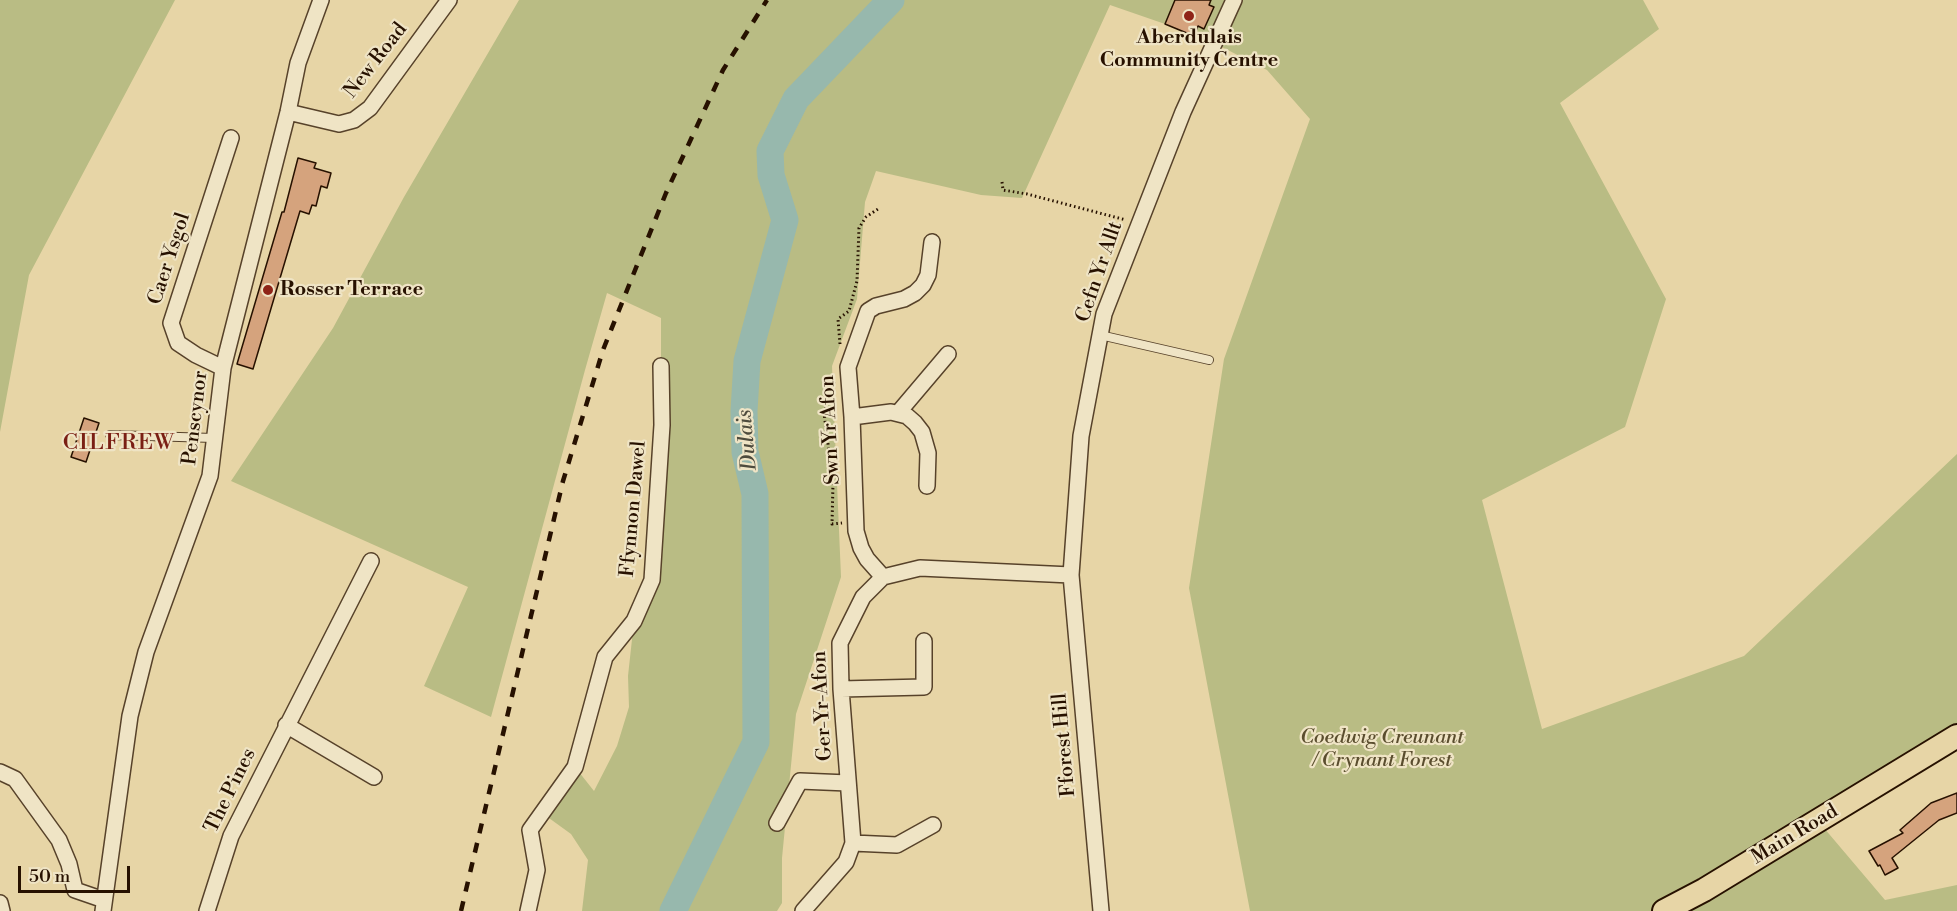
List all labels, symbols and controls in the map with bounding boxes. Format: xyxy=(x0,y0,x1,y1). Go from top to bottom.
marker: Aberdulais Community Centre xyxy=(1182,9,1196,23)
street label: New Road xyxy=(339,19,413,103)
place label: Aberdulais Community Centre xyxy=(1100,26,1278,73)
street label: Caer Ysgol xyxy=(144,210,196,308)
street label: Cefn Yr Allt xyxy=(1072,218,1128,326)
place label: Rosser Terrace xyxy=(280,278,423,302)
marker: Rosser Terrace xyxy=(261,283,275,297)
street label: Penscynor xyxy=(178,369,214,467)
street label: Swn Yr Afon xyxy=(816,374,846,486)
water label: Dulais xyxy=(733,409,763,471)
district label: CILFREW xyxy=(63,431,175,457)
street label: Ffynnon Dawel xyxy=(616,440,652,578)
street label: Ger-Yr-Afon xyxy=(808,650,838,762)
street label: Fforest Hill xyxy=(1048,692,1082,798)
park label: Coedwig Creunant / Crynant Forest xyxy=(1300,726,1464,773)
street label: The Pines xyxy=(200,745,262,837)
street label: Main Road xyxy=(1747,800,1843,870)
scale bar xyxy=(21,854,134,892)
text: 50 m xyxy=(29,865,70,888)

